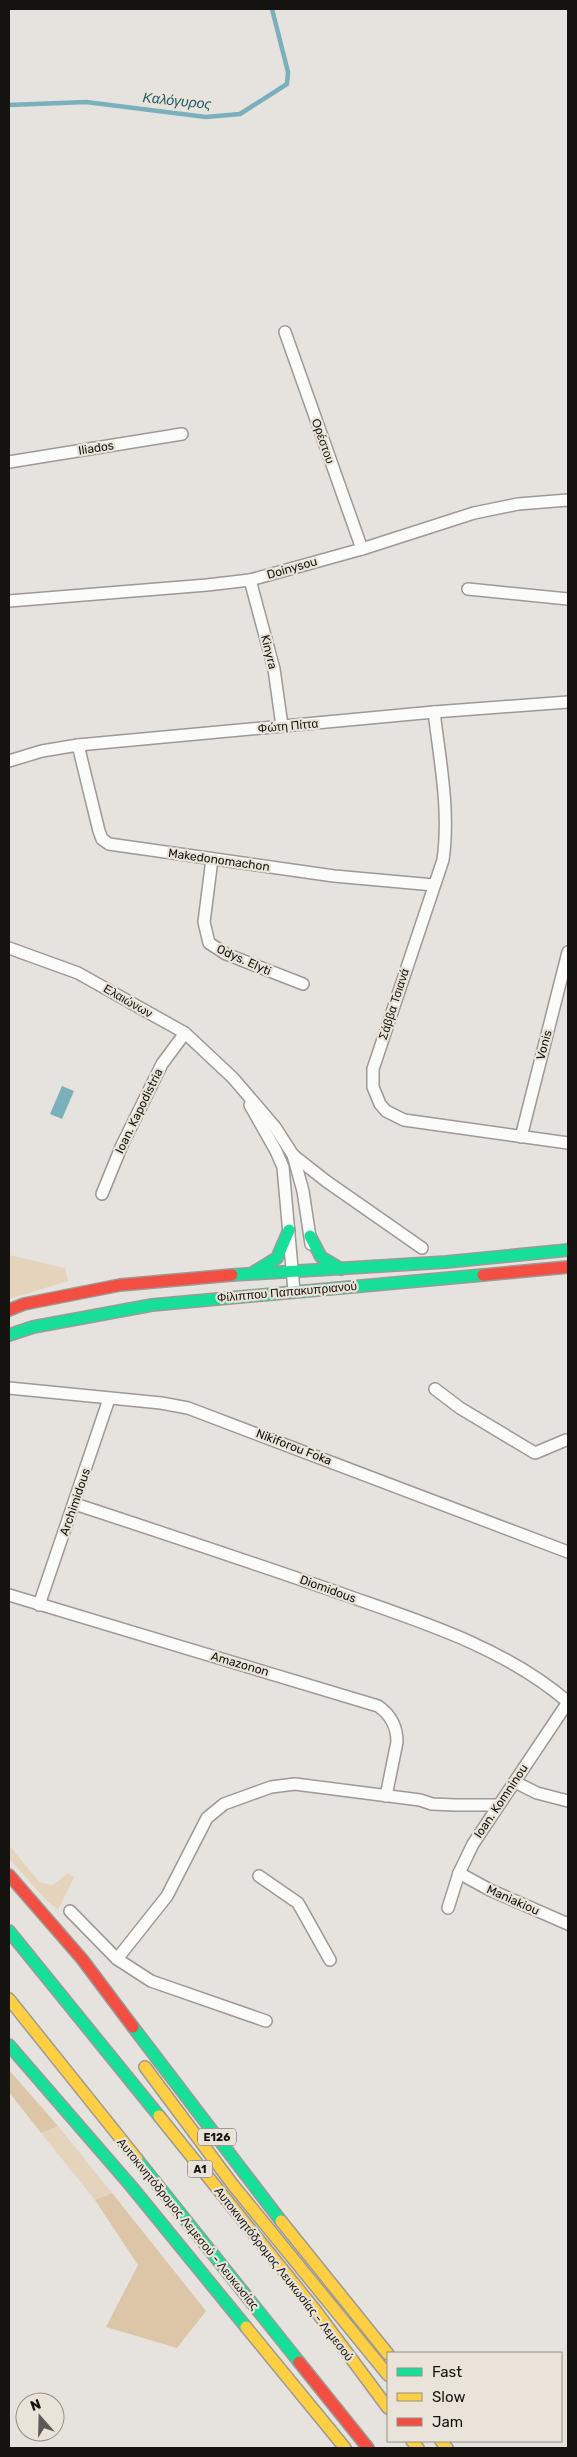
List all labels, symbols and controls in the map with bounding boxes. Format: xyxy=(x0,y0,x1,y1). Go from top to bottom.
water label: Καλόγυρος xyxy=(142,89,212,113)
street label: Ορέστου xyxy=(309,417,337,465)
street label: Iliados xyxy=(77,438,115,458)
street label: Doinysou xyxy=(265,554,319,582)
street label: Kinyra xyxy=(258,633,280,671)
street label: Φώτη Πίττα xyxy=(257,716,319,736)
street label: Makedonomachon xyxy=(167,846,271,874)
street label: Odys. Elyti xyxy=(215,942,274,978)
street label: Σάββα Τσιανά xyxy=(376,967,412,1041)
street label: Ελαιώνων xyxy=(101,981,155,1021)
street label: Vonis xyxy=(533,1028,555,1062)
street label: Ioan. Kapodistria xyxy=(112,1066,166,1156)
street label: Φίλιππου Παπακυπριανού xyxy=(216,1279,358,1305)
street label: Nikiforou Foka xyxy=(254,1426,334,1468)
street label: Archimidous xyxy=(57,1467,93,1537)
street label: Diomidous xyxy=(298,1572,358,1606)
street label: Amazonon xyxy=(209,1649,271,1679)
street label: Ioan. Komninou xyxy=(471,1761,531,1841)
street label: Maniakiou xyxy=(484,1882,542,1918)
road number: E126 xyxy=(198,2128,236,2146)
street label: Αυτοκινητόδρομος Λεμεσού - Λευκωσίας xyxy=(114,2135,262,2313)
road number: A1 xyxy=(188,2160,212,2178)
street label: Αυτοκινητόδρομος Λευκωσίας - Λεμεσού xyxy=(212,2184,356,2364)
legend xyxy=(387,2352,562,2442)
text: Fast xyxy=(432,2363,462,2381)
text: Slow xyxy=(432,2388,465,2406)
north arrow xyxy=(15,2392,65,2442)
text: N xyxy=(28,2396,43,2415)
text: Jam xyxy=(432,2413,463,2431)

